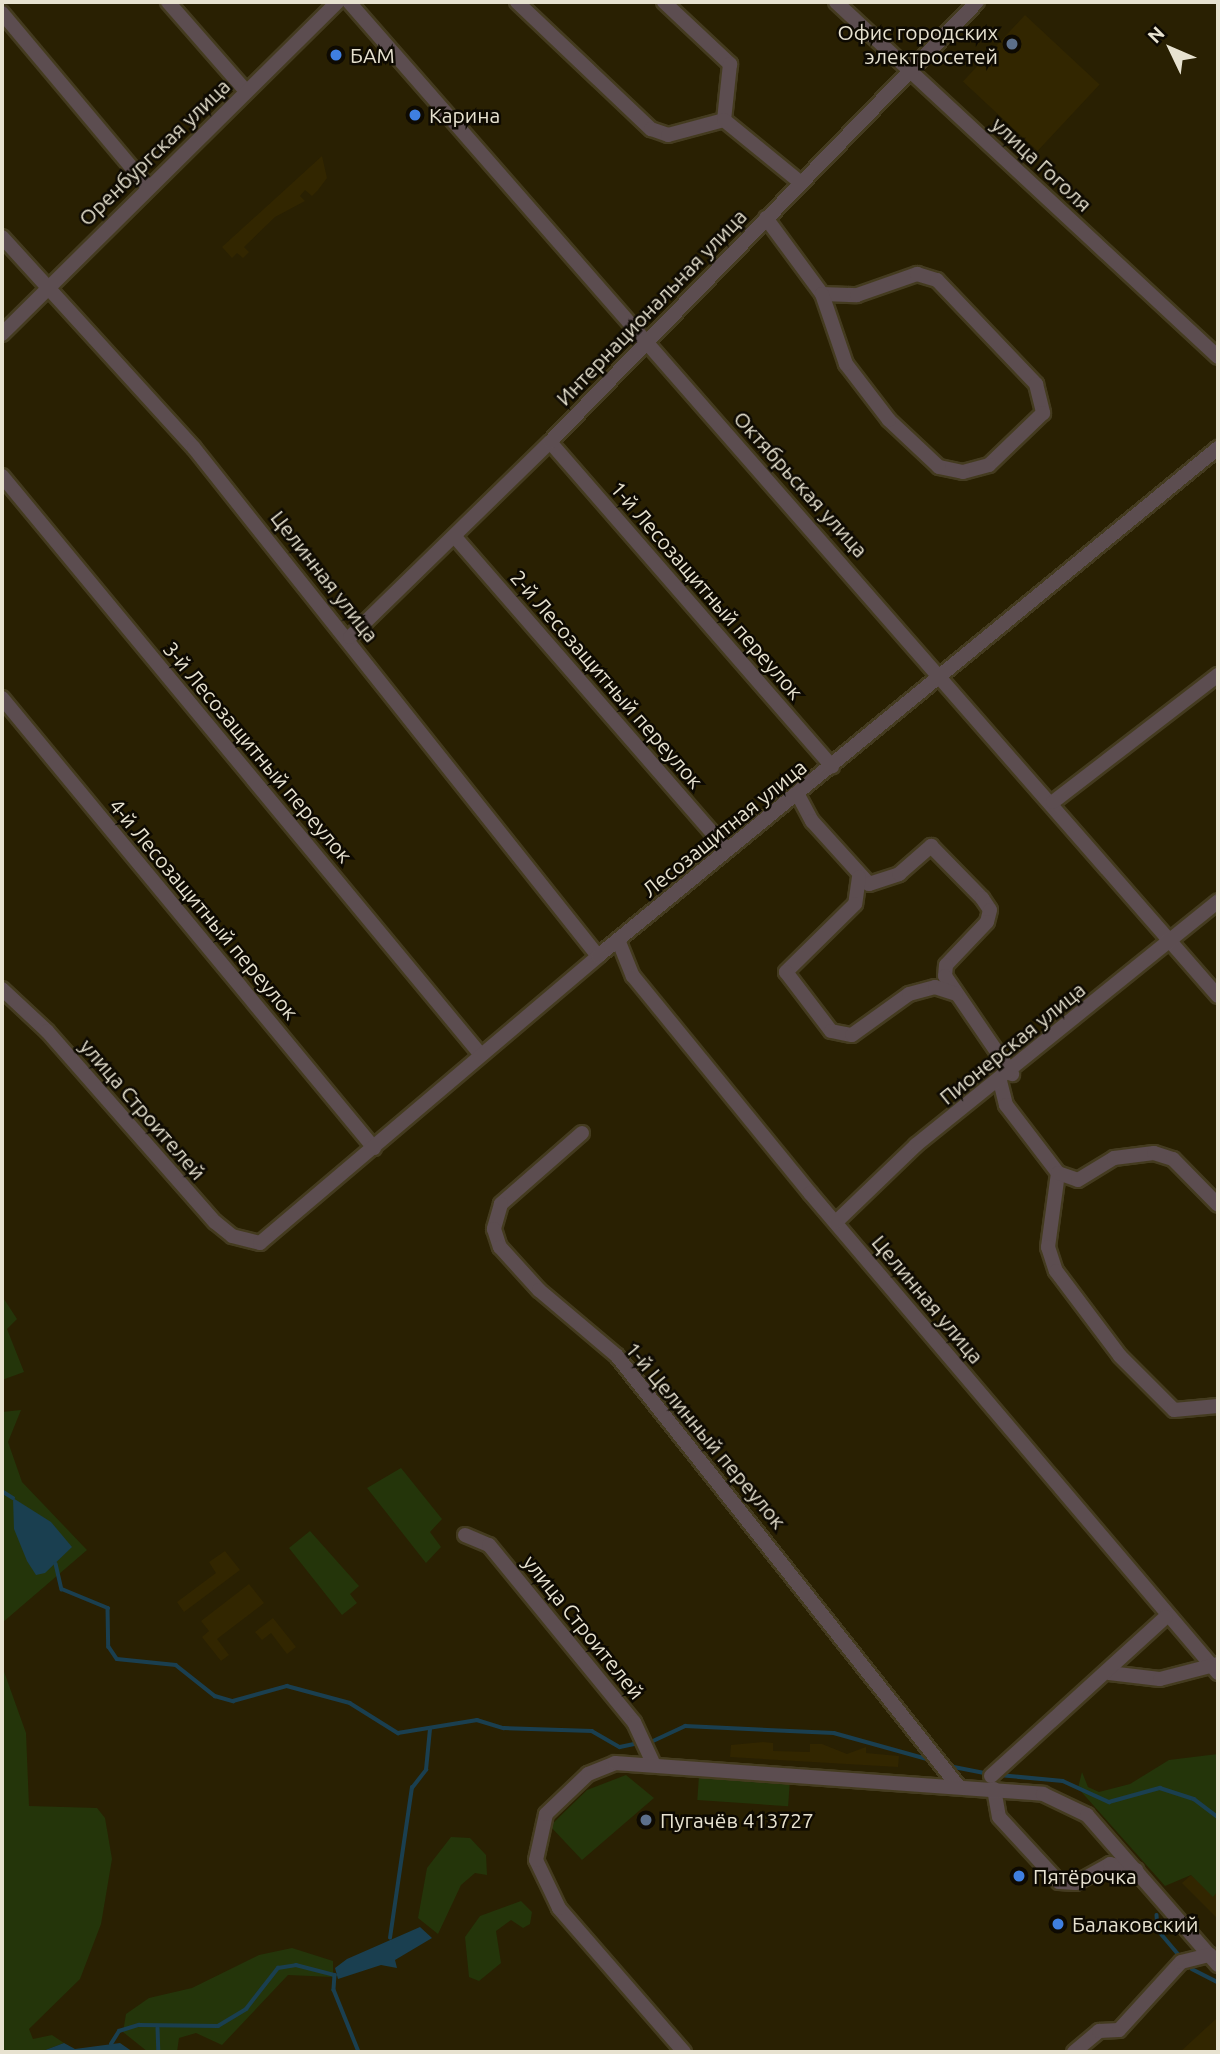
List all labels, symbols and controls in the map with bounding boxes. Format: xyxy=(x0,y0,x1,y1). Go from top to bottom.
north arrow xyxy=(1136,14,1206,84)
place label: Офис городских электросетей xyxy=(838,19,998,69)
text: N xyxy=(1143,22,1169,47)
marker: Офис городских электросетей xyxy=(1004,36,1020,52)
place label: БАМ xyxy=(350,42,395,68)
marker: БАМ xyxy=(328,47,344,63)
street label: Оренбургская улица xyxy=(73,73,235,231)
place label: Карина xyxy=(429,102,500,128)
marker: Карина xyxy=(407,107,423,123)
street label: улица Гоголя xyxy=(987,111,1097,217)
street label: Интернациональная улица xyxy=(550,204,752,410)
street label: Октябрьская улица xyxy=(729,406,873,562)
street label: 1-й Лесозащитный переулок xyxy=(605,476,809,704)
street label: Целинная улица xyxy=(266,505,384,647)
street label: 2-й Лесозащитный переулок xyxy=(505,565,709,793)
street label: 3-й Лесозащитный переулок xyxy=(158,636,358,868)
street label: Лесозащитная улица xyxy=(637,754,811,902)
street label: 4-й Лесозащитный переулок xyxy=(104,793,304,1025)
street label: Пионерская улица xyxy=(934,976,1090,1110)
street label: улица Строителей xyxy=(75,1033,211,1185)
street label: Целинная улица xyxy=(867,1230,989,1368)
street label: 1-й Целинный переулок xyxy=(620,1336,792,1534)
street label: улица Строителей xyxy=(518,1550,650,1704)
place label: Пугачёв 413727 xyxy=(660,1807,814,1833)
marker: Пугачёв 413727 xyxy=(638,1812,654,1828)
place label: Пятёрочка xyxy=(1033,1863,1137,1889)
marker: Пятёрочка xyxy=(1011,1868,1027,1884)
place label: Балаковский xyxy=(1072,1911,1199,1937)
marker: Балаковский xyxy=(1050,1916,1066,1932)

